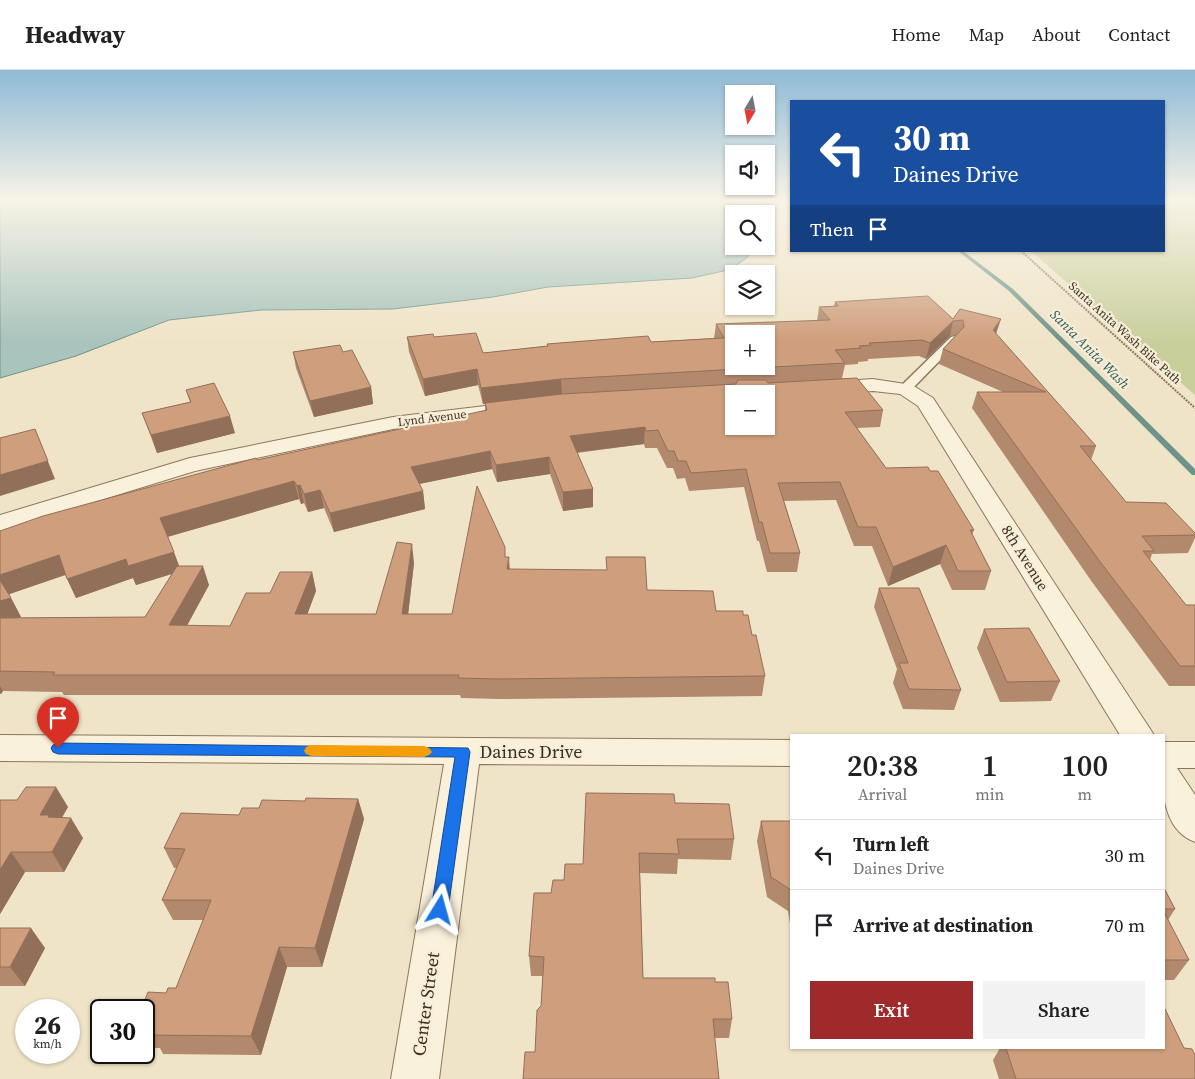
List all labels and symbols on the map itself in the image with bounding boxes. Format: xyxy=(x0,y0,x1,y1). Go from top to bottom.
north arrow xyxy=(725,85,775,135)
street label: Santa Anita Wash Bike Path xyxy=(1066,279,1184,387)
water label: Santa Anita Wash xyxy=(1047,306,1133,392)
street label: Lynd Avenue xyxy=(397,406,467,430)
street label: 8th Avenue xyxy=(997,521,1054,595)
pin xyxy=(37,697,79,748)
street label: Daines Drive xyxy=(480,739,582,764)
position arrow xyxy=(413,883,465,935)
street label: Center Street xyxy=(406,950,445,1058)
speed limit sign: 30 xyxy=(90,999,155,1064)

